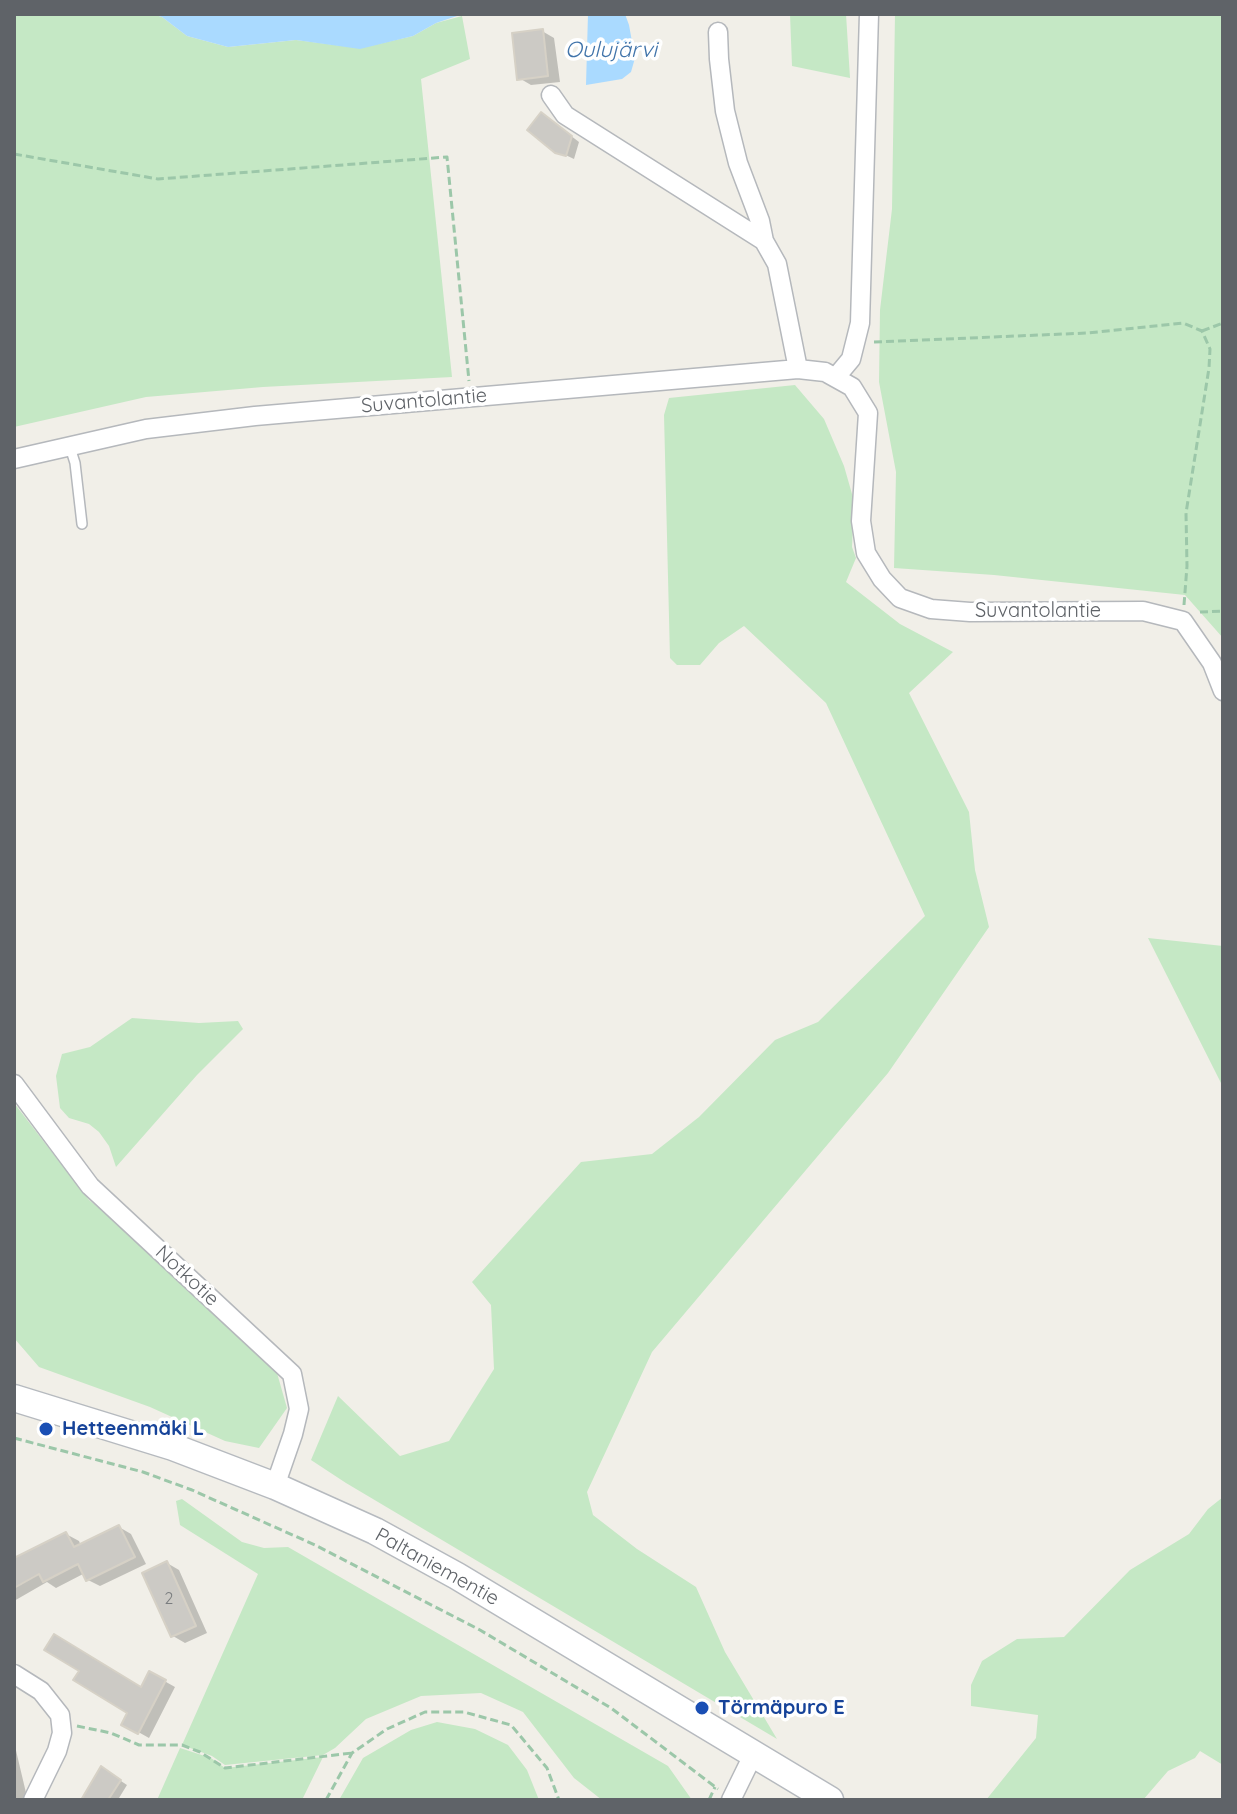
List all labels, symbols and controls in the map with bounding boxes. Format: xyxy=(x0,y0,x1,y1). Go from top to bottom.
water label: Oulujärvi xyxy=(565,37,657,63)
street label: Suvantolantie xyxy=(360,384,488,418)
street label: Suvantolantie xyxy=(975,599,1101,623)
street label: Notkotie xyxy=(150,1241,224,1311)
place label: Hetteenmäki L xyxy=(62,1417,204,1441)
marker: Hetteenmäki L xyxy=(37,1420,55,1438)
street label: Paltaniementie xyxy=(371,1523,503,1611)
house number: 2 xyxy=(165,1589,173,1609)
place label: Törmäpuro E xyxy=(718,1696,845,1720)
marker: Törmäpuro E xyxy=(693,1699,711,1717)

